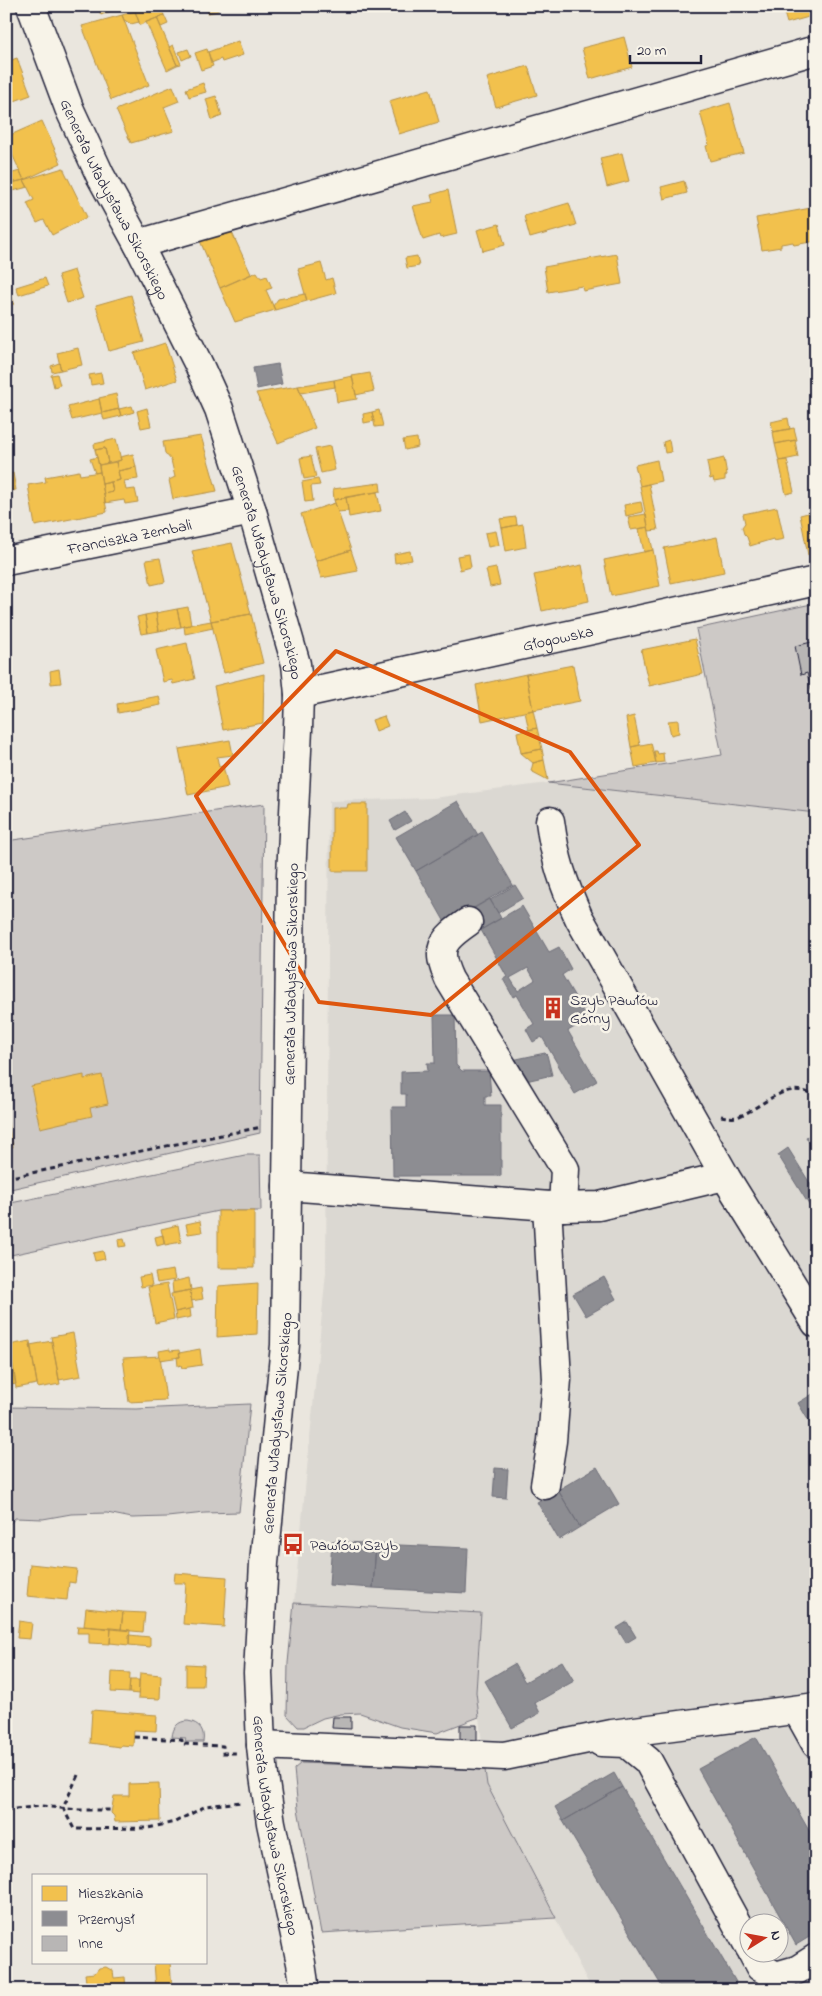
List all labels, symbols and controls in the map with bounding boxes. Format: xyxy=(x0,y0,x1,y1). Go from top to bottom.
scale bar xyxy=(630,32,701,64)
text: 20 m xyxy=(637,40,667,62)
street label: Generała Władysława Sikorskiego xyxy=(53,96,174,305)
street label: Generała Władysława Sikorskiego xyxy=(224,462,308,681)
street label: Franciszka Zembali xyxy=(65,513,194,562)
street label: Głogowska xyxy=(521,620,596,659)
street label: Generała Władysława Sikorskiego xyxy=(278,863,306,1085)
place label: Szyb Pawłów Górny xyxy=(570,989,658,1031)
building icon: Szyb Pawłów Górny xyxy=(540,995,566,1021)
street label: Generała Władysława Sikorskiego xyxy=(256,1311,300,1535)
bus stop icon: Pawłów Szyb xyxy=(280,1531,306,1557)
place label: Pawłów Szyb xyxy=(310,1534,398,1558)
street label: Generała Władysława Sikorskiego xyxy=(246,1715,305,1938)
legend xyxy=(32,1874,208,1964)
text: Mieszkania xyxy=(78,1883,143,1905)
text: Przemysł xyxy=(78,1909,135,1932)
north arrow xyxy=(740,1914,790,1964)
text: N xyxy=(764,1929,786,1942)
text: Inne xyxy=(78,1933,103,1955)

